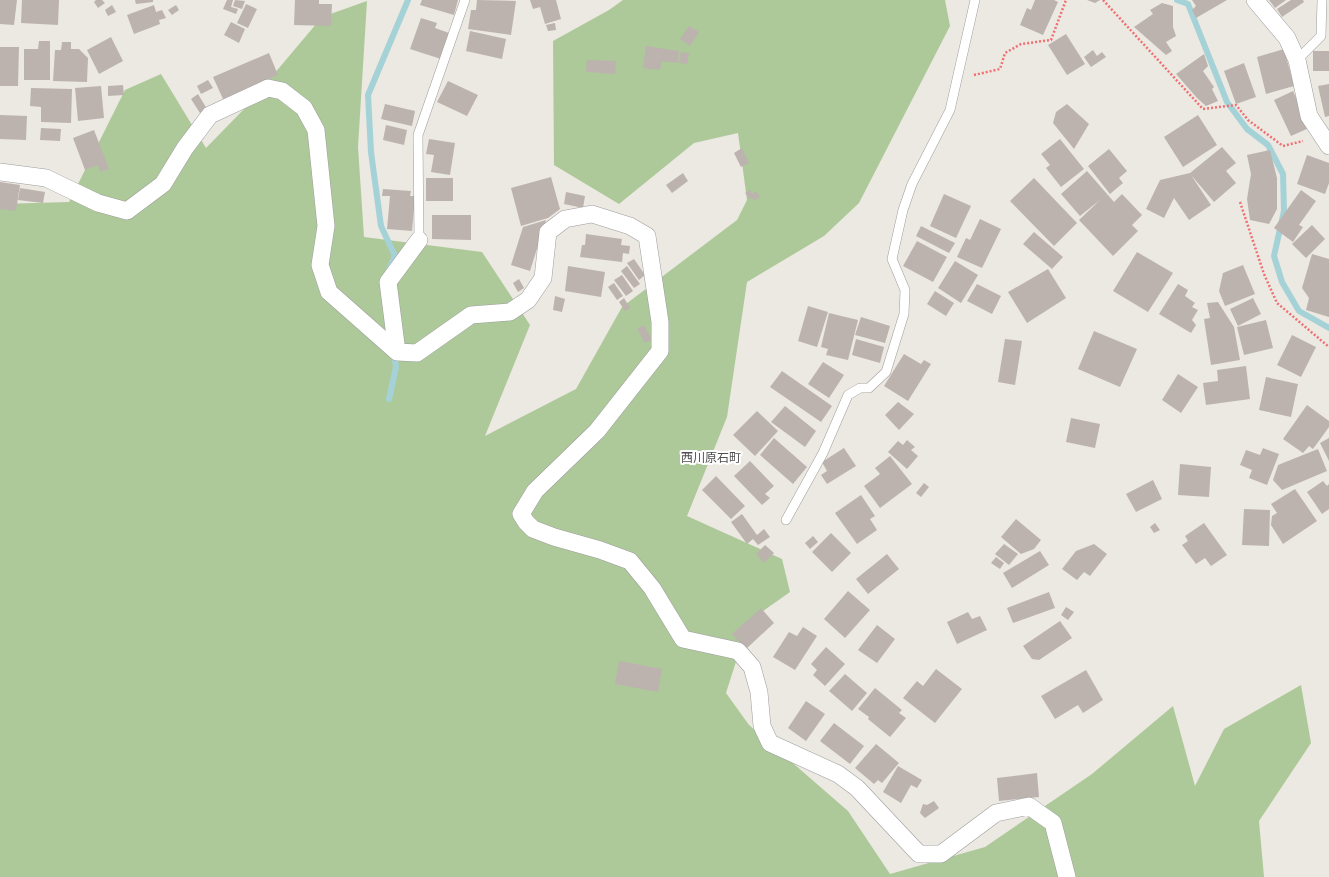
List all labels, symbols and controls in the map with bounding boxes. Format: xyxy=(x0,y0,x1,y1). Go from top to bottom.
district label: 西川原石町 xyxy=(681,451,741,465)

